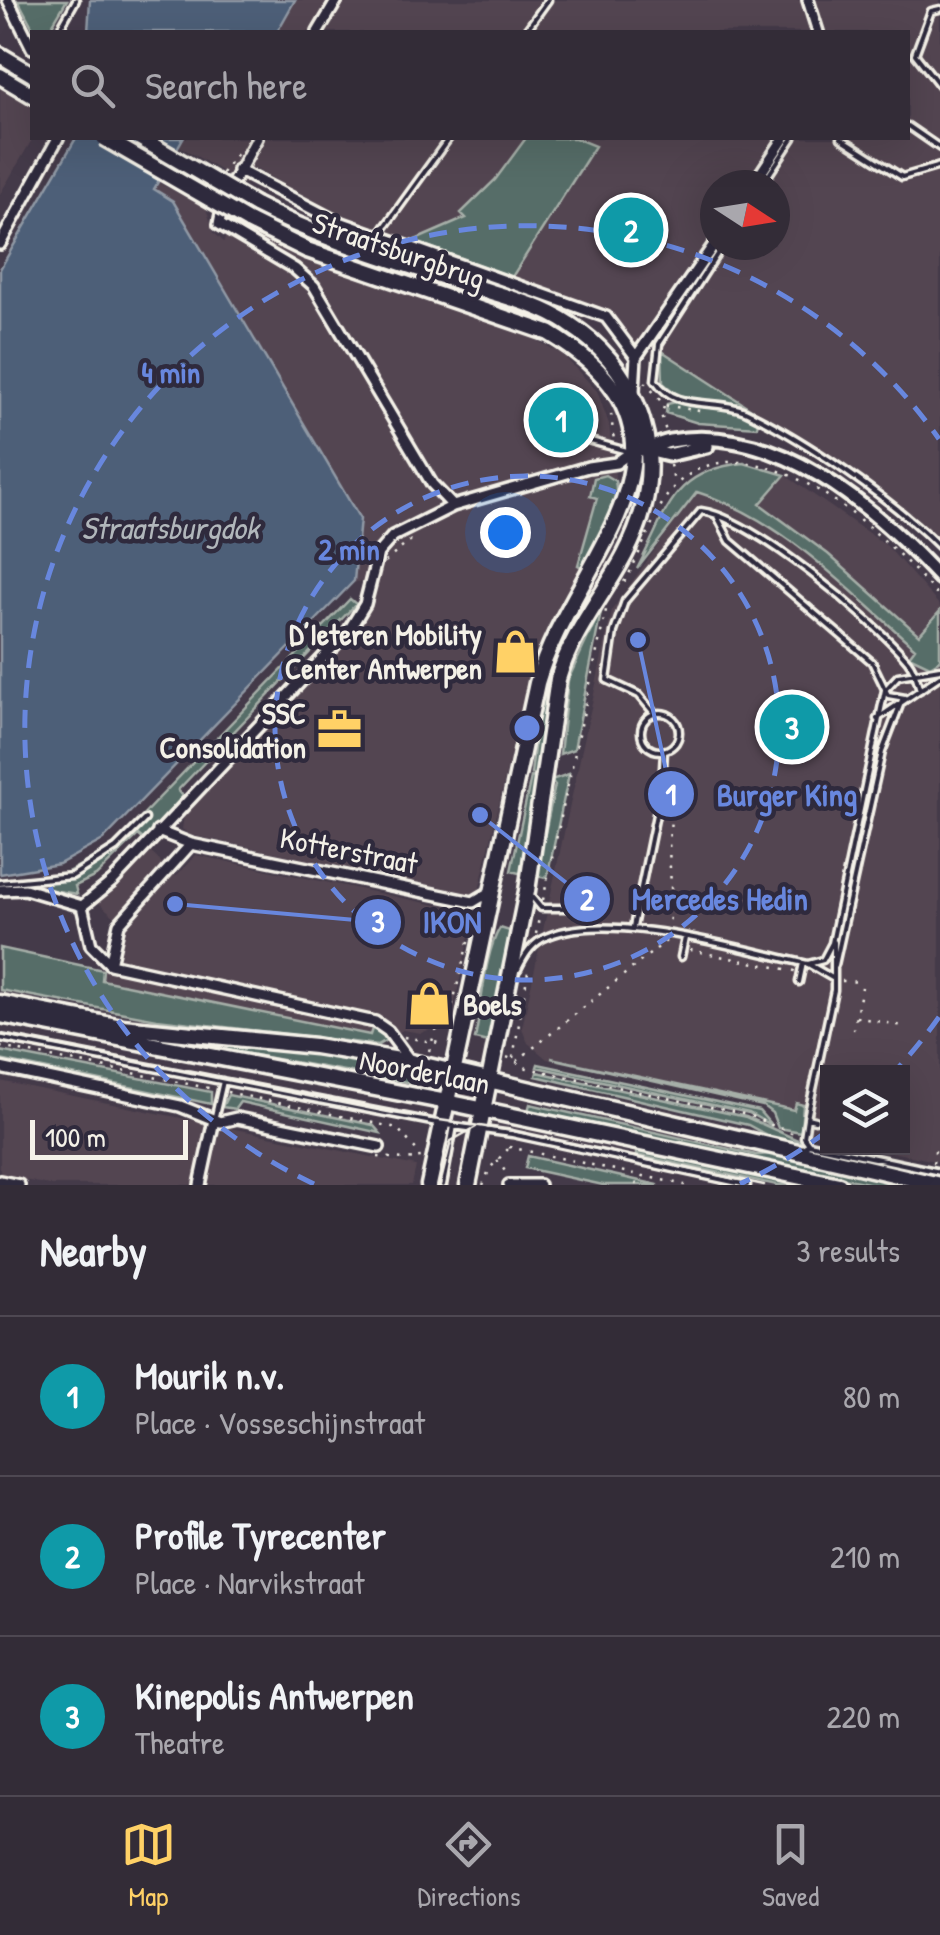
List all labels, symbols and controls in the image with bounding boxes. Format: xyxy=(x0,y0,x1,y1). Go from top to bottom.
search box xyxy=(30,30,910,140)
icon: search xyxy=(65,58,120,113)
text: Search here xyxy=(145,59,307,111)
north arrow xyxy=(700,170,790,260)
pin: 2 xyxy=(598,192,664,268)
street label: Straatsburgbrug xyxy=(308,202,490,298)
text: 4 min xyxy=(142,352,200,392)
pin: 1 xyxy=(528,382,594,458)
water label: Straatsburgdok xyxy=(81,506,262,549)
your location xyxy=(480,507,531,558)
text: 2 min xyxy=(318,529,380,569)
place label: D’Ieteren Mobility Center Antwerpen xyxy=(285,614,482,689)
shop icon: D’Ieteren Mobility Center Antwerpen xyxy=(491,627,539,675)
pin: 3 xyxy=(760,690,824,764)
place label: SSC Consolidation xyxy=(159,693,306,767)
office icon: SSC Consolidation xyxy=(315,706,363,754)
centre of rings xyxy=(509,710,545,746)
callout: Burger King xyxy=(646,763,877,825)
text: Burger King xyxy=(717,773,857,817)
text: 1 xyxy=(666,774,677,814)
street label: Kotterstraat xyxy=(277,817,422,883)
callout: Mercedes Hedin xyxy=(562,868,828,930)
text: Mercedes Hedin xyxy=(632,877,808,920)
text: 2 xyxy=(580,879,595,919)
callout: IKON xyxy=(353,891,502,953)
text: IKON xyxy=(422,900,482,943)
text: 3 xyxy=(371,901,385,941)
shop icon: Boels xyxy=(406,980,454,1028)
place label: Boels xyxy=(463,984,522,1024)
street label: Noorderlaan xyxy=(356,1039,494,1103)
map controls xyxy=(820,1065,910,1155)
button: layers xyxy=(820,1065,910,1155)
scale bar xyxy=(30,1115,188,1160)
text: 100 m xyxy=(45,1118,106,1156)
text: Nearby xyxy=(40,1222,147,1279)
text: 3 results xyxy=(796,1229,900,1272)
text: Mourik n.v. xyxy=(135,1349,284,1401)
text: 1 xyxy=(67,1375,78,1418)
text: 80 m xyxy=(843,1375,900,1418)
text: Place · Vosseschijnstraat xyxy=(135,1401,425,1444)
text: Profile Tyrecenter xyxy=(135,1509,386,1561)
text: 2 xyxy=(65,1535,80,1578)
text: 210 m xyxy=(830,1535,900,1578)
text: Place · Narvikstraat xyxy=(135,1561,365,1604)
text: Kinepolis Antwerpen xyxy=(135,1669,414,1721)
text: 3 xyxy=(65,1695,80,1738)
text: 220 m xyxy=(827,1695,900,1738)
text: Theatre xyxy=(135,1721,225,1764)
tab: Map xyxy=(121,1817,176,1915)
tab: Directions xyxy=(417,1817,520,1915)
tab: Saved xyxy=(762,1817,819,1915)

